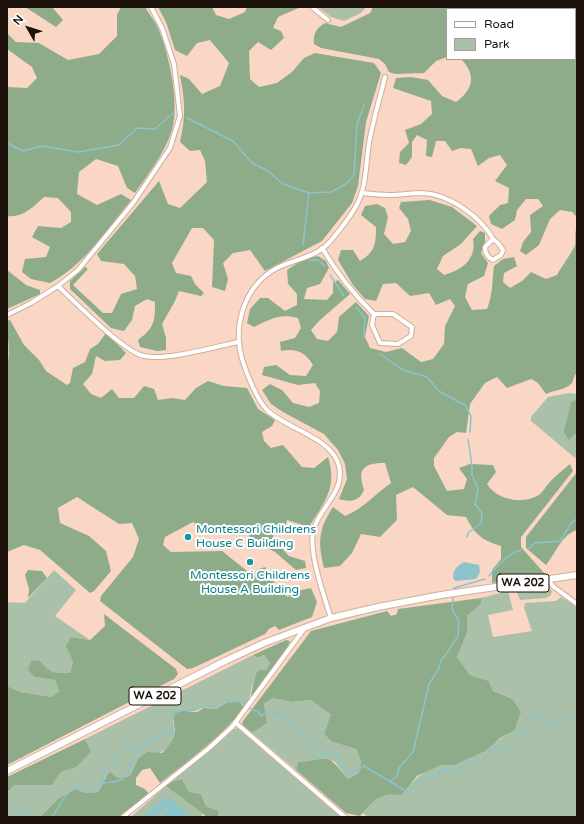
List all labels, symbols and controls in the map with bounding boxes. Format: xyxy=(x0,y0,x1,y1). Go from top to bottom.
north arrow xyxy=(8,8,48,48)
legend xyxy=(446,8,576,60)
text: N xyxy=(10,13,26,28)
text: Road xyxy=(484,17,514,31)
text: Park xyxy=(484,37,510,51)
place label: Montessori Childrens House C Building xyxy=(196,523,316,551)
marker: Montessori Childrens House C Building xyxy=(183,532,193,542)
marker: Montessori Childrens House A Building xyxy=(245,557,255,567)
place label: Montessori Childrens House A Building xyxy=(190,569,310,597)
road number: WA 202 xyxy=(497,574,549,592)
road number: WA 202 xyxy=(129,687,181,705)

